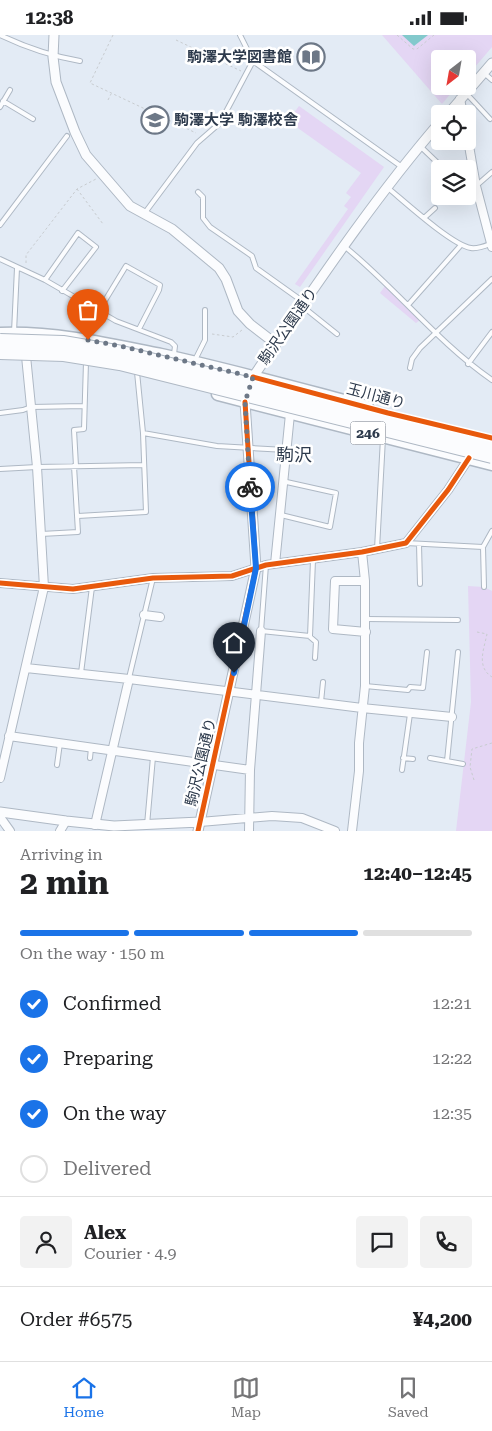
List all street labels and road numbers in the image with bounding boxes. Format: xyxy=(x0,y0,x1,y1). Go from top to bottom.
street label: 駒沢公園通り xyxy=(255,284,321,368)
street label: 玉川通り xyxy=(345,380,407,412)
road number: 246 xyxy=(350,421,386,444)
street label: 駒沢公園通り xyxy=(182,716,220,808)

